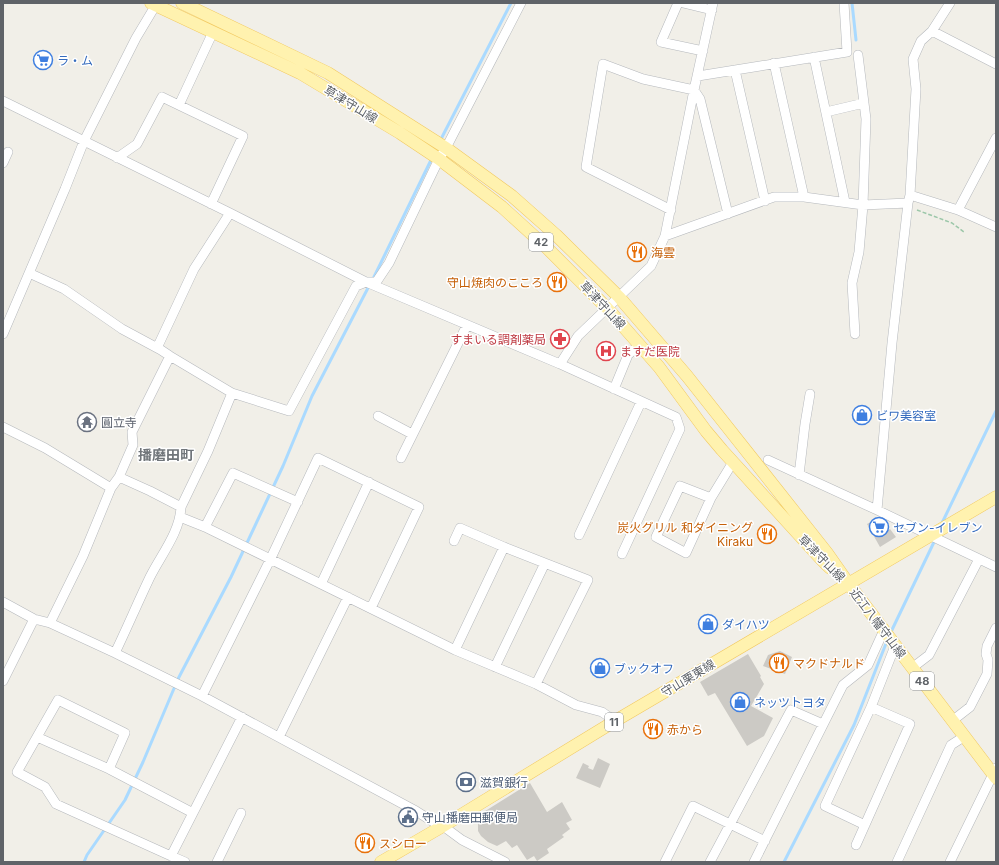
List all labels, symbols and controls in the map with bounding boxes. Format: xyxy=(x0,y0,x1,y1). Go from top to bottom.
supermarket icon: ラ・ム xyxy=(32,49,54,71)
place label: ラ・ム xyxy=(57,53,93,68)
street label: 草津守山線 xyxy=(321,82,381,126)
road number: 42 xyxy=(529,233,553,251)
restaurant icon: 海雲 xyxy=(626,241,648,263)
place label: 海雲 xyxy=(651,245,675,260)
restaurant icon: 守山焼肉のこころ xyxy=(546,271,568,293)
place label: 守山焼肉のこころ xyxy=(447,275,543,290)
street label: 草津守山線 xyxy=(577,278,629,332)
pharmacy icon: すまいる調剤薬局 xyxy=(549,328,571,350)
place label: すまいる調剤薬局 xyxy=(450,332,546,347)
hospital icon: ますだ医院 xyxy=(595,340,617,362)
place label: ますだ医院 xyxy=(620,344,680,359)
shop icon: ビワ美容室 xyxy=(851,404,873,426)
place label: ビワ美容室 xyxy=(876,408,936,423)
temple icon: 圓立寺 xyxy=(76,411,98,433)
place label: 圓立寺 xyxy=(101,415,137,430)
district label: 播磨田町 xyxy=(138,446,194,463)
supermarket icon: セブン-イレブン xyxy=(868,516,890,538)
place label: 炭火グリル 和ダイニング Kiraku xyxy=(618,520,753,549)
place label: セブン-イレブン xyxy=(893,520,983,535)
restaurant icon: 炭火グリル 和ダイニング Kiraku xyxy=(756,523,778,545)
street label: 草津守山線 xyxy=(795,531,849,585)
street label: 近江八幡守山線 xyxy=(847,585,909,661)
shop icon: ダイハツ xyxy=(697,613,719,635)
place label: ダイハツ xyxy=(722,617,770,632)
restaurant icon: マクドナルド xyxy=(768,652,790,674)
street label: 守山栗東線 xyxy=(658,656,718,700)
place label: マクドナルド xyxy=(793,656,865,671)
shop icon: ブックオフ xyxy=(589,657,611,679)
place label: ブックオフ xyxy=(614,661,674,676)
road number: 48 xyxy=(910,672,934,690)
shop icon: ネッツトヨタ xyxy=(729,691,751,713)
place label: ネッツトヨタ xyxy=(754,695,826,710)
road number: 11 xyxy=(605,713,623,731)
restaurant icon: 赤から xyxy=(642,718,664,740)
place label: 赤から xyxy=(667,722,703,737)
bank icon: 滋賀銀行 xyxy=(455,771,477,793)
place label: 滋賀銀行 xyxy=(480,775,528,790)
public building icon: 守山播磨田郵便局 xyxy=(397,806,419,828)
place label: 守山播磨田郵便局 xyxy=(422,810,518,825)
restaurant icon: スシロー xyxy=(354,832,376,854)
place label: スシロー xyxy=(379,836,427,851)

